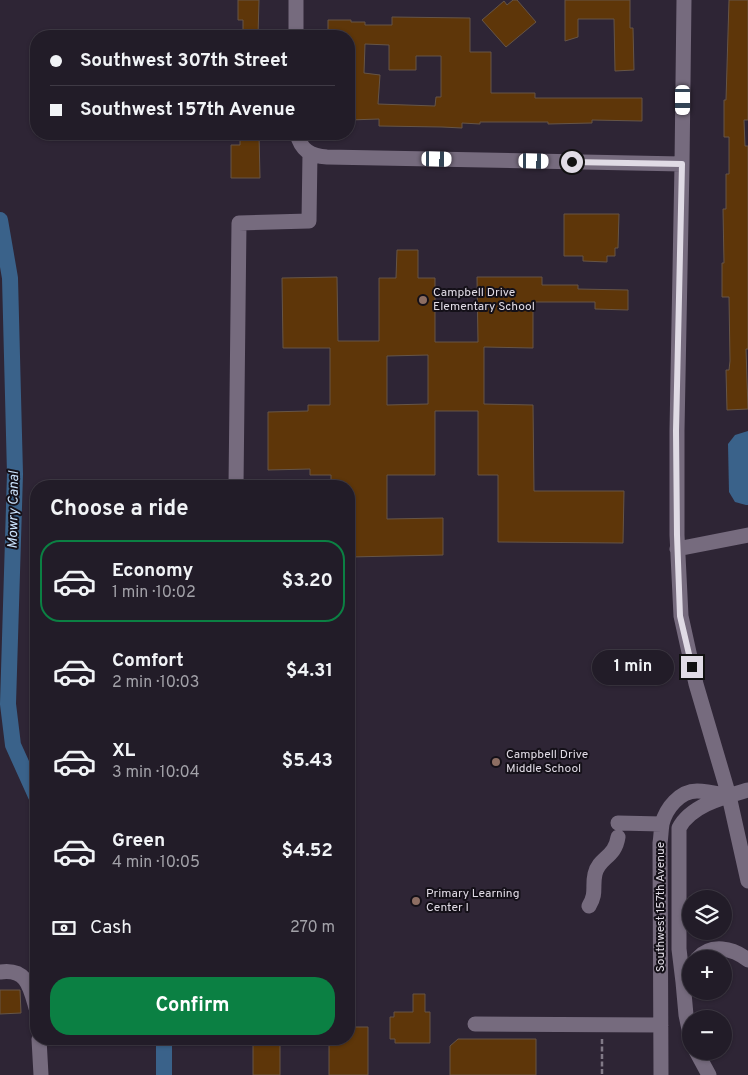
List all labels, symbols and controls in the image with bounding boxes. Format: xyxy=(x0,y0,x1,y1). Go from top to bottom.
text: Southwest 307th Street xyxy=(80,49,288,73)
car xyxy=(675,85,690,115)
text: Southwest 157th Avenue xyxy=(80,98,295,122)
car xyxy=(421,151,452,167)
route start xyxy=(561,151,583,173)
car xyxy=(518,153,549,169)
place label: Campbell Drive Elementary School xyxy=(433,285,535,315)
marker: Campbell Drive Elementary School xyxy=(417,294,429,306)
water label: Mowry Canal xyxy=(5,470,23,549)
text: Choose a ride xyxy=(50,496,188,523)
icon: car xyxy=(52,559,97,604)
text: Economy xyxy=(112,559,193,583)
text: $3.20 xyxy=(282,569,333,593)
text: 1 min · 10:02 xyxy=(112,583,196,603)
icon: car xyxy=(52,649,97,694)
text: Comfort xyxy=(112,649,184,673)
callout: 1 min xyxy=(592,650,674,684)
route end xyxy=(681,656,703,678)
text: 1 min xyxy=(614,657,652,677)
text: $4.31 xyxy=(286,659,333,683)
text: 2 min · 10:03 xyxy=(112,673,199,693)
icon: car xyxy=(52,739,97,784)
text: XL xyxy=(112,739,135,763)
place label: Campbell Drive Middle School xyxy=(506,747,588,777)
text: $5.43 xyxy=(282,749,333,773)
marker: Campbell Drive Middle School xyxy=(490,756,502,768)
text: 3 min · 10:04 xyxy=(112,763,200,783)
icon: car xyxy=(52,829,97,874)
text: Green xyxy=(112,829,165,853)
text: $4.52 xyxy=(282,839,333,863)
street label: Southwest 157th Avenue xyxy=(653,842,669,972)
text: 4 min · 10:05 xyxy=(112,853,200,873)
place label: Primary Learning Center I xyxy=(426,886,520,916)
map controls xyxy=(682,890,732,1060)
button: layers xyxy=(682,890,732,940)
marker: Primary Learning Center I xyxy=(410,895,422,907)
icon: cash xyxy=(50,914,78,942)
text: Cash xyxy=(90,916,132,940)
text: 270 m xyxy=(290,918,335,938)
button: + xyxy=(682,950,732,1000)
button: Confirm xyxy=(50,977,335,1035)
button: − xyxy=(682,1010,732,1060)

